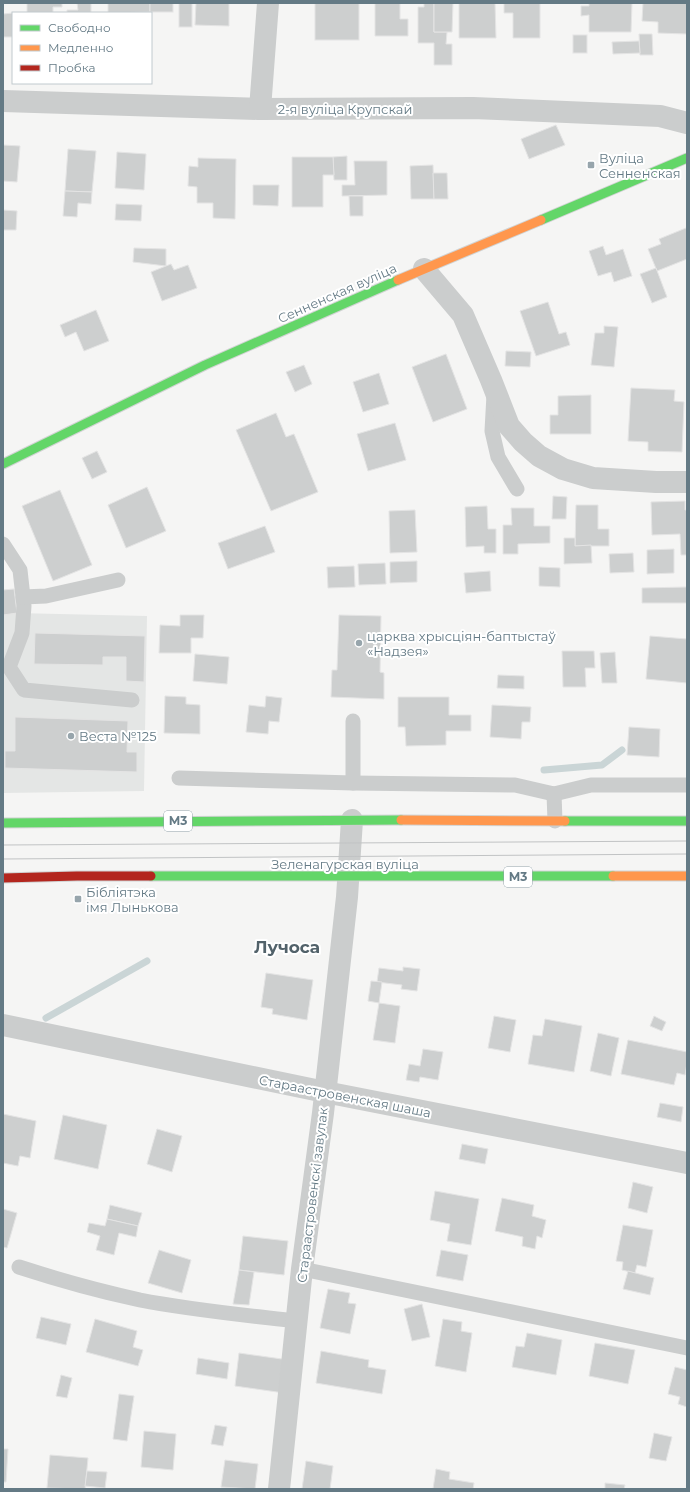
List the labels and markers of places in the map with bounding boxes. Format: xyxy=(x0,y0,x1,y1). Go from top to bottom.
place label: Вуліца Сенненская xyxy=(599,150,681,181)
marker: Вуліца Сенненская xyxy=(586,160,596,170)
place label: царква хрысціян-баптыстаў «Надзея» xyxy=(367,628,556,659)
marker: царква хрысціян-баптыстаў «Надзея» xyxy=(354,638,364,648)
place label: Веста №125 xyxy=(79,728,157,744)
marker: Веста №125 xyxy=(66,731,76,741)
place label: Бібліятэка імя Лынькова xyxy=(86,884,179,915)
marker: Бібліятэка імя Лынькова xyxy=(73,894,83,904)

